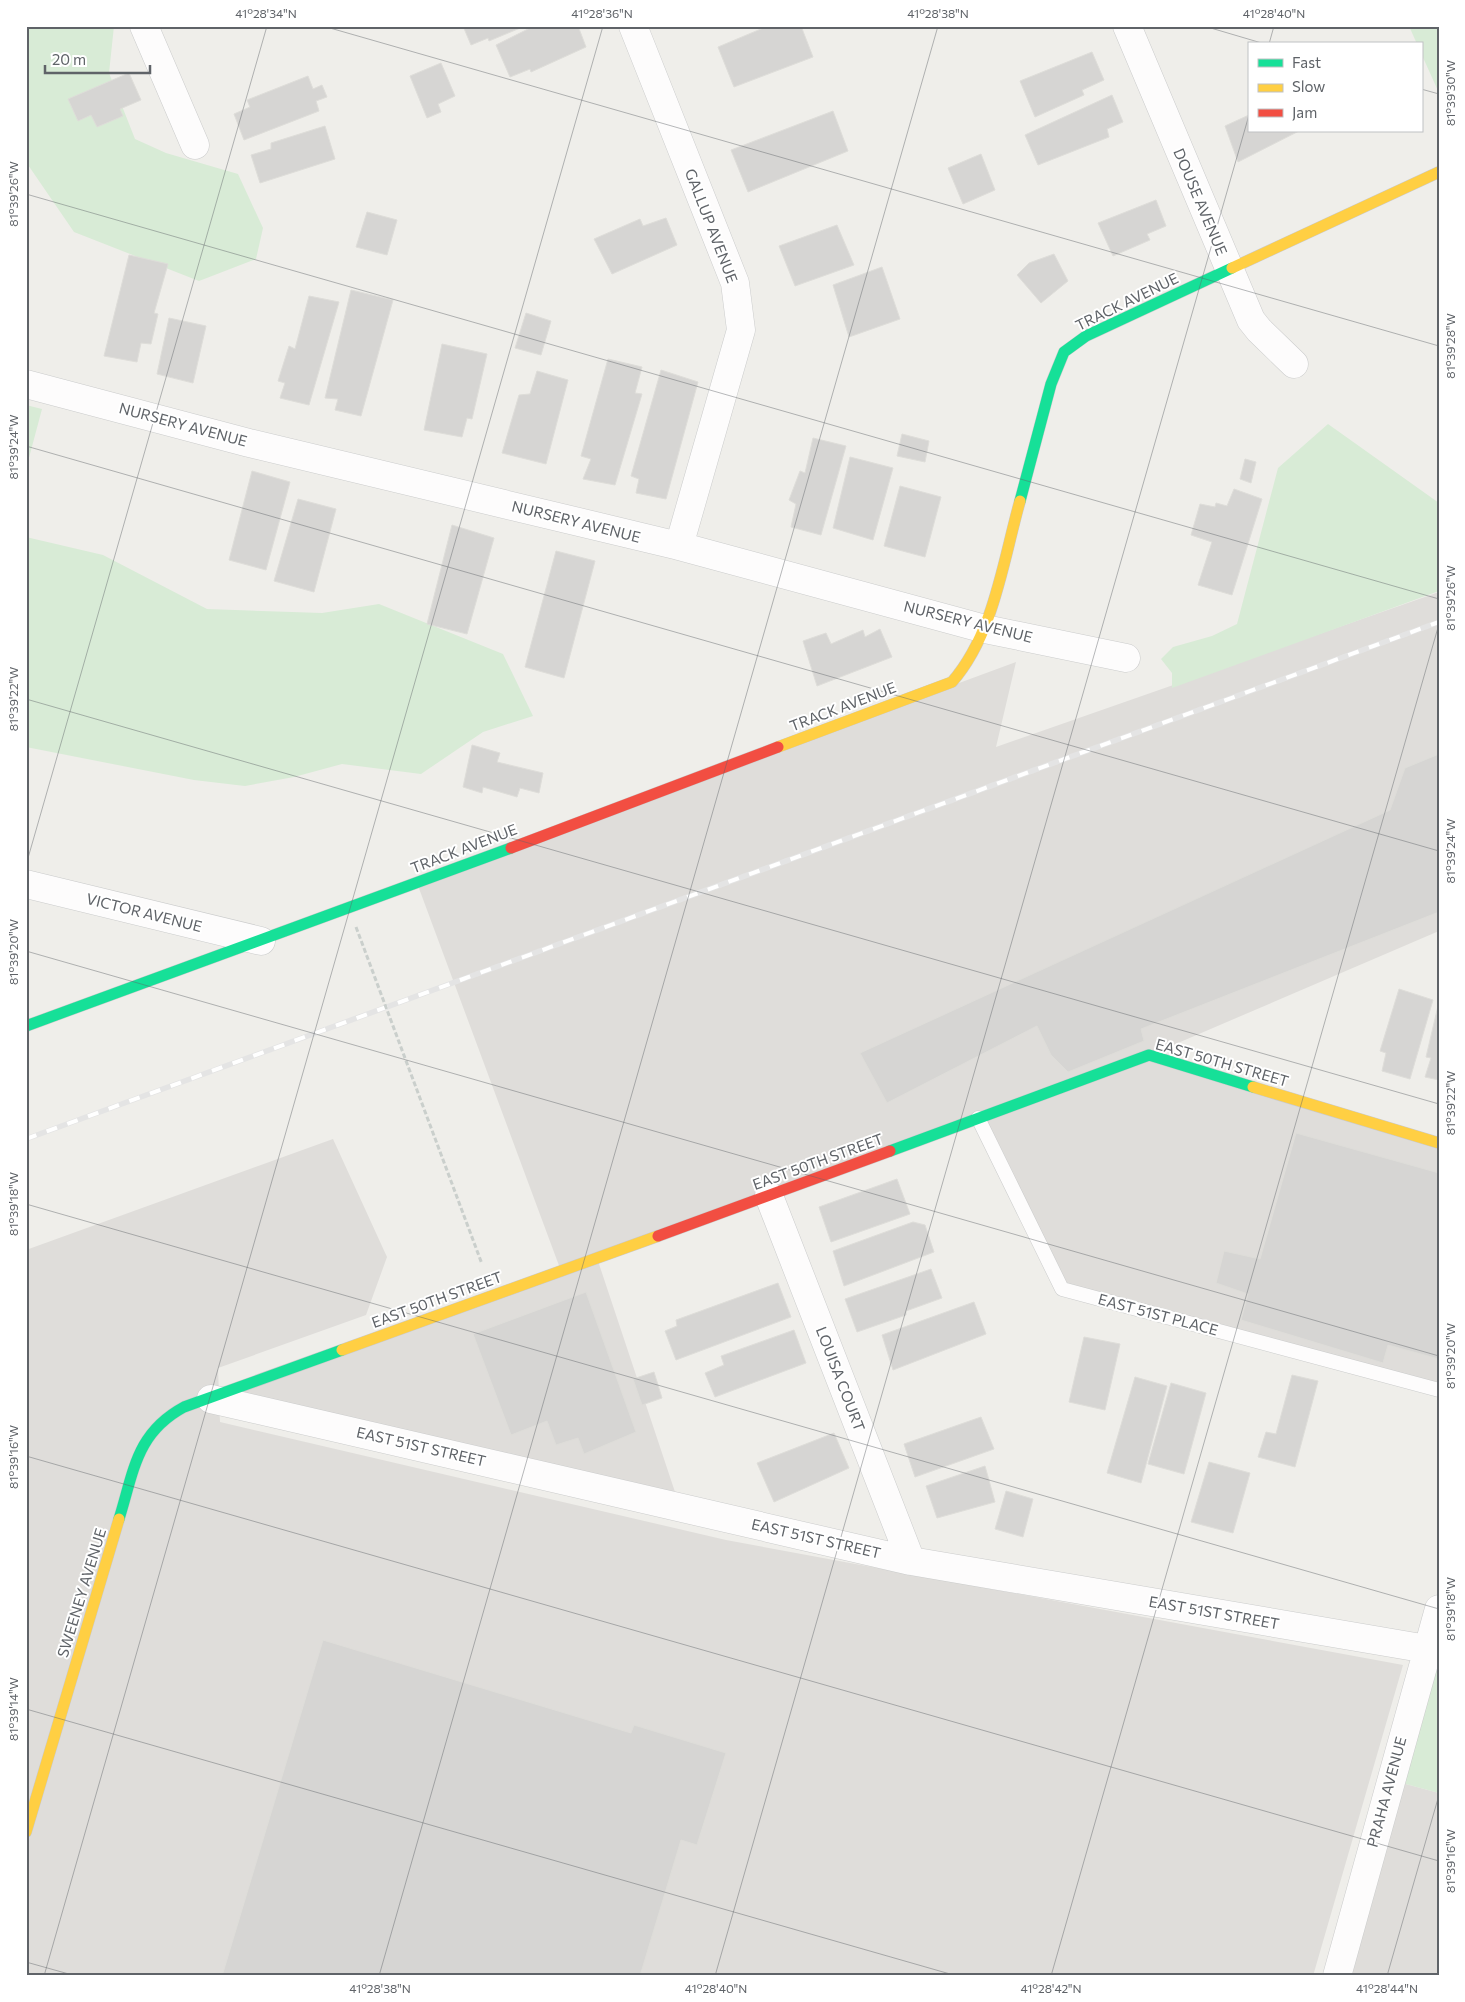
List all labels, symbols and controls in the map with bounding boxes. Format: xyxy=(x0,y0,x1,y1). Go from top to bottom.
text: 41°28'34"N xyxy=(235,6,297,20)
text: 41°28'36"N xyxy=(571,6,633,20)
text: 41°28'38"N xyxy=(907,6,969,20)
text: 41°28'40"N xyxy=(1243,6,1305,20)
scale bar xyxy=(45,42,150,74)
legend xyxy=(1248,42,1422,132)
text: 20 m xyxy=(52,50,86,68)
text: Fast xyxy=(1292,53,1321,71)
text: 81°39'30"W xyxy=(1443,60,1457,126)
text: Slow xyxy=(1292,77,1325,95)
text: Jam xyxy=(1292,103,1317,121)
street label: DOUSE AVENUE xyxy=(1170,145,1232,258)
text: 81°39'26"W xyxy=(6,161,20,227)
street label: GALLUP AVENUE xyxy=(682,166,742,286)
street label: TRACK AVENUE xyxy=(1072,268,1181,334)
text: 81°39'28"W xyxy=(1443,313,1457,379)
street label: NURSERY AVENUE xyxy=(117,398,249,450)
text: 81°39'24"W xyxy=(6,414,20,480)
street label: NURSERY AVENUE xyxy=(510,496,643,546)
text: 81°39'26"W xyxy=(1443,565,1457,631)
street label: NURSERY AVENUE xyxy=(902,596,1035,646)
text: 81°39'22"W xyxy=(6,667,20,731)
street label: TRACK AVENUE xyxy=(787,677,898,735)
text: 81°39'24"W xyxy=(1443,818,1457,884)
street label: TRACK AVENUE xyxy=(408,819,519,877)
street label: VICTOR AVENUE xyxy=(84,889,204,935)
text: 81°39'20"W xyxy=(6,919,20,985)
street label: EAST 50TH STREET xyxy=(1154,1034,1291,1090)
text: 81°39'22"W xyxy=(1443,1071,1457,1135)
street label: EAST 50TH STREET xyxy=(750,1129,886,1193)
text: 81°39'18"W xyxy=(6,1172,20,1236)
street label: EAST 50TH STREET xyxy=(369,1267,505,1331)
street label: EAST 51ST PLACE xyxy=(1096,1289,1220,1339)
text: 81°39'20"W xyxy=(1443,1323,1457,1389)
street label: LOUISA COURT xyxy=(813,1324,869,1434)
street label: EAST 51ST STREET xyxy=(355,1422,488,1470)
text: 81°39'16"W xyxy=(6,1425,20,1489)
street label: EAST 51ST STREET xyxy=(750,1514,883,1562)
street label: SWEENEY AVENUE xyxy=(53,1526,109,1659)
text: 81°39'18"W xyxy=(1443,1577,1457,1641)
street label: EAST 51ST STREET xyxy=(1148,1592,1281,1632)
text: 81°39'14"W xyxy=(6,1677,20,1741)
street label: PRAHA AVENUE xyxy=(1363,1734,1409,1849)
text: 81°39'16"W xyxy=(1443,1829,1457,1893)
text: 41°28'38"N xyxy=(349,1981,411,1995)
text: 41°28'40"N xyxy=(685,1981,747,1995)
text: 41°28'42"N xyxy=(1020,1981,1082,1995)
text: 41°28'44"N xyxy=(1356,1981,1418,1995)

